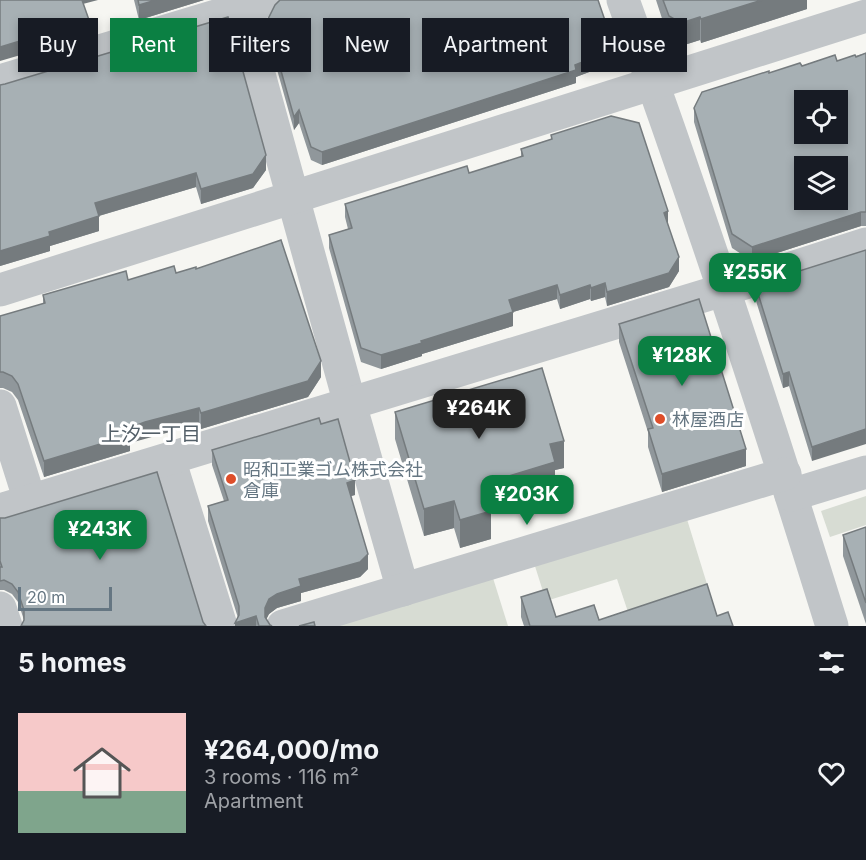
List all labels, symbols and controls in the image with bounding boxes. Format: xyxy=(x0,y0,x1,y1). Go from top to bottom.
chip: Buy xyxy=(18,18,98,72)
chip: Rent xyxy=(110,18,197,72)
chip: Filters xyxy=(209,18,311,72)
chip: New xyxy=(323,18,410,72)
chip: Apartment xyxy=(422,18,569,72)
chip: House xyxy=(581,18,687,72)
map controls xyxy=(794,90,848,210)
button: locate xyxy=(794,90,848,144)
button: layers xyxy=(794,156,848,210)
pin: ¥255K xyxy=(713,253,797,304)
text: ¥255K xyxy=(723,260,787,284)
pin: ¥128K xyxy=(640,336,724,387)
text: ¥128K xyxy=(652,343,712,367)
pin: ¥264K xyxy=(437,389,521,440)
text: ¥264K xyxy=(447,396,511,420)
place label: 林屋酒店 xyxy=(672,409,744,430)
marker: 林屋酒店 xyxy=(653,412,667,426)
district label: 上汐一丁目 xyxy=(101,422,201,446)
place label: 昭和工業ゴム株式会社 倉庫 xyxy=(243,459,423,501)
marker: 昭和工業ゴム株式会社 倉庫 xyxy=(224,472,238,486)
pin: ¥203K xyxy=(485,475,569,526)
text: ¥203K xyxy=(495,482,559,506)
pin: ¥243K xyxy=(58,510,142,561)
text: ¥243K xyxy=(68,517,132,541)
scale bar xyxy=(18,584,112,612)
text: 20 m xyxy=(27,587,65,607)
icon: filters xyxy=(815,646,848,679)
text: 5 homes xyxy=(18,647,127,678)
text: ¥264,000/mo xyxy=(204,734,379,765)
icon: home xyxy=(66,737,138,809)
icon: heart xyxy=(815,757,848,790)
text: 3 rooms · 116 m² xyxy=(204,765,359,789)
text: Apartment xyxy=(204,789,303,813)

